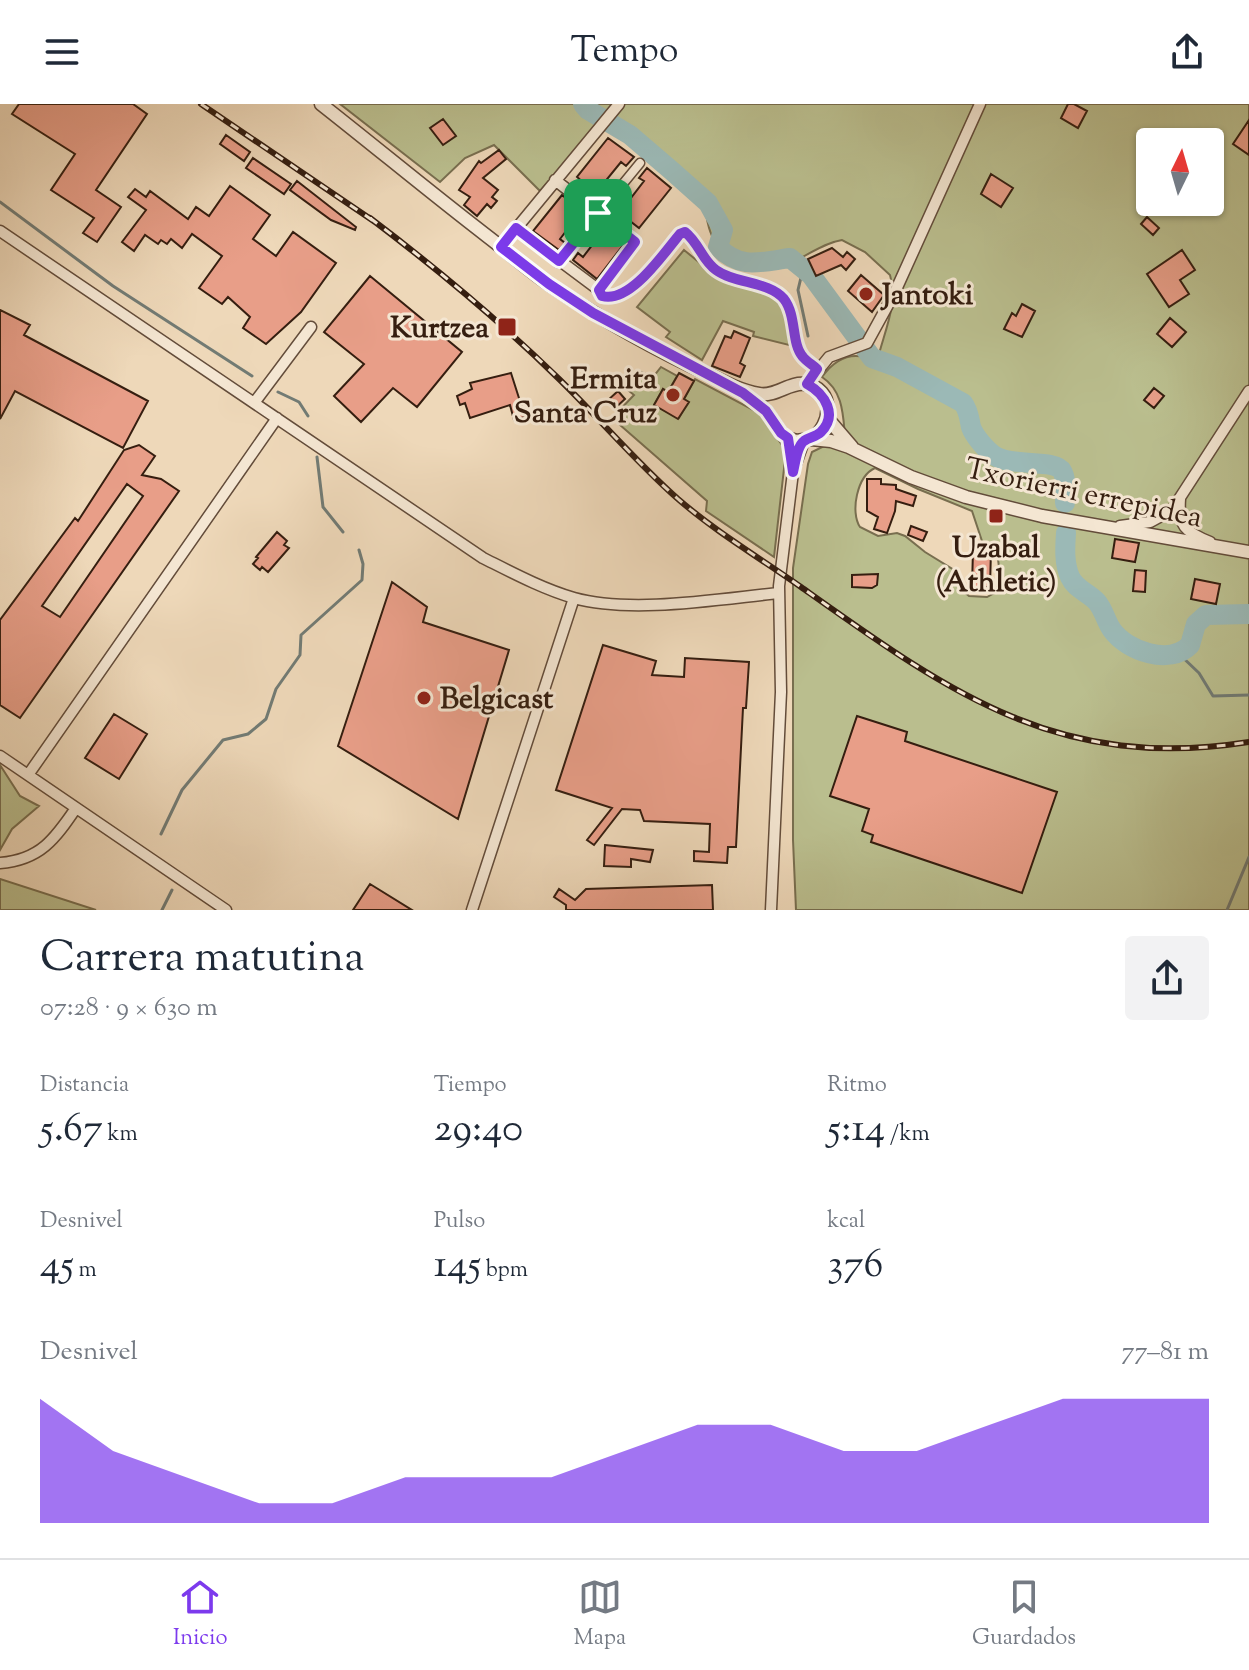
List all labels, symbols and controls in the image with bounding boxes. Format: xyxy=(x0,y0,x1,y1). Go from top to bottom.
text: Tempo xyxy=(570,26,679,78)
icon: menu xyxy=(40,30,84,74)
icon: share xyxy=(1165,30,1209,74)
north arrow xyxy=(1136,128,1224,216)
map controls xyxy=(1136,128,1224,216)
pin xyxy=(564,179,632,247)
icon: arrive xyxy=(576,191,620,235)
place label: Jantoki xyxy=(880,275,974,318)
marker: Jantoki xyxy=(857,285,875,303)
place label: Kurtzea xyxy=(390,308,489,351)
marker: Kurtzea xyxy=(496,316,518,338)
place label: Ermita Santa Cruz xyxy=(514,359,657,436)
marker: Ermita Santa Cruz xyxy=(664,386,682,404)
street label: Txorierri errepidea xyxy=(961,448,1206,541)
marker: Uzabal (Athletic) xyxy=(987,507,1005,525)
place label: Uzabal (Athletic) xyxy=(935,528,1057,605)
place label: Belgicast xyxy=(440,679,554,722)
marker: Belgicast xyxy=(415,689,433,707)
text: Carrera matutina xyxy=(40,928,365,991)
button: share xyxy=(1125,936,1209,1020)
text: 07:28 · 9 × 630 m xyxy=(40,990,218,1027)
text: Distancia xyxy=(40,1070,129,1102)
text: Tiempo xyxy=(434,1070,507,1102)
text: Ritmo xyxy=(827,1070,887,1102)
text: 5.67 xyxy=(40,1102,103,1159)
text: 29:40 xyxy=(434,1102,523,1159)
text: 5:14 xyxy=(827,1102,885,1159)
text: km xyxy=(103,1119,138,1151)
text: /km xyxy=(885,1119,930,1151)
text: Desnivel xyxy=(40,1206,123,1238)
text: Pulso xyxy=(434,1206,485,1238)
text: kcal xyxy=(827,1206,865,1238)
text: 45 xyxy=(40,1238,74,1295)
text: 145 xyxy=(434,1238,481,1295)
text: 376 xyxy=(827,1238,883,1295)
text: m xyxy=(74,1255,97,1287)
text: bpm xyxy=(481,1255,528,1287)
text: Desnivel xyxy=(40,1334,138,1371)
text: 77–81 m xyxy=(1122,1334,1209,1371)
tab: Inicio xyxy=(173,1575,228,1655)
tab: Mapa xyxy=(574,1575,626,1655)
tab: Guardados xyxy=(972,1575,1076,1655)

